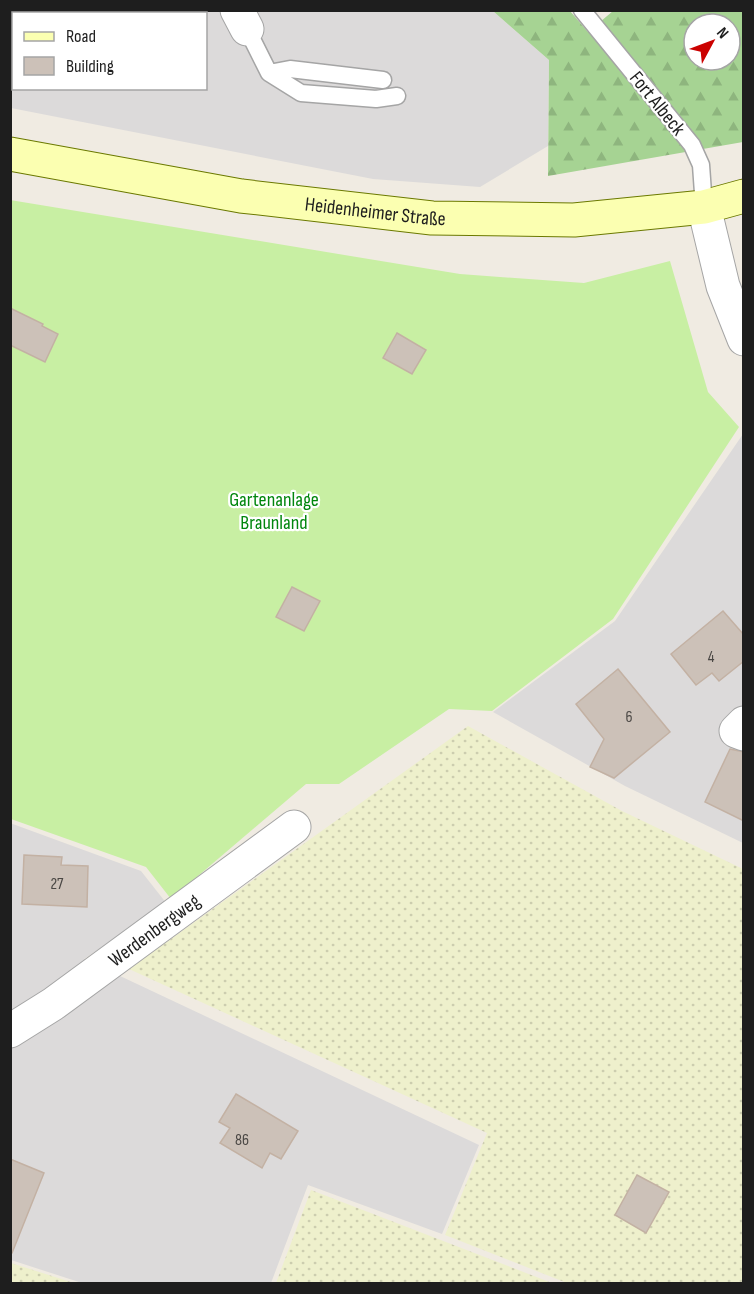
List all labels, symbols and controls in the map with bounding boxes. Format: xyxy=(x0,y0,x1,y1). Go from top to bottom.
legend xyxy=(12,12,207,90)
north arrow xyxy=(682,12,742,72)
text: N xyxy=(712,24,732,43)
text: Road xyxy=(66,26,96,47)
text: Building xyxy=(66,56,114,77)
street label: Fort Albeck xyxy=(624,67,690,141)
street label: Heidenheimer Straße xyxy=(304,192,446,231)
park label: Gartenanlage Braunland xyxy=(229,488,319,535)
house number: 4 xyxy=(708,648,715,667)
house number: 6 xyxy=(625,708,633,727)
house number: 27 xyxy=(50,875,64,894)
street label: Werdenbergweg xyxy=(104,889,205,972)
house number: 86 xyxy=(235,1131,249,1150)

